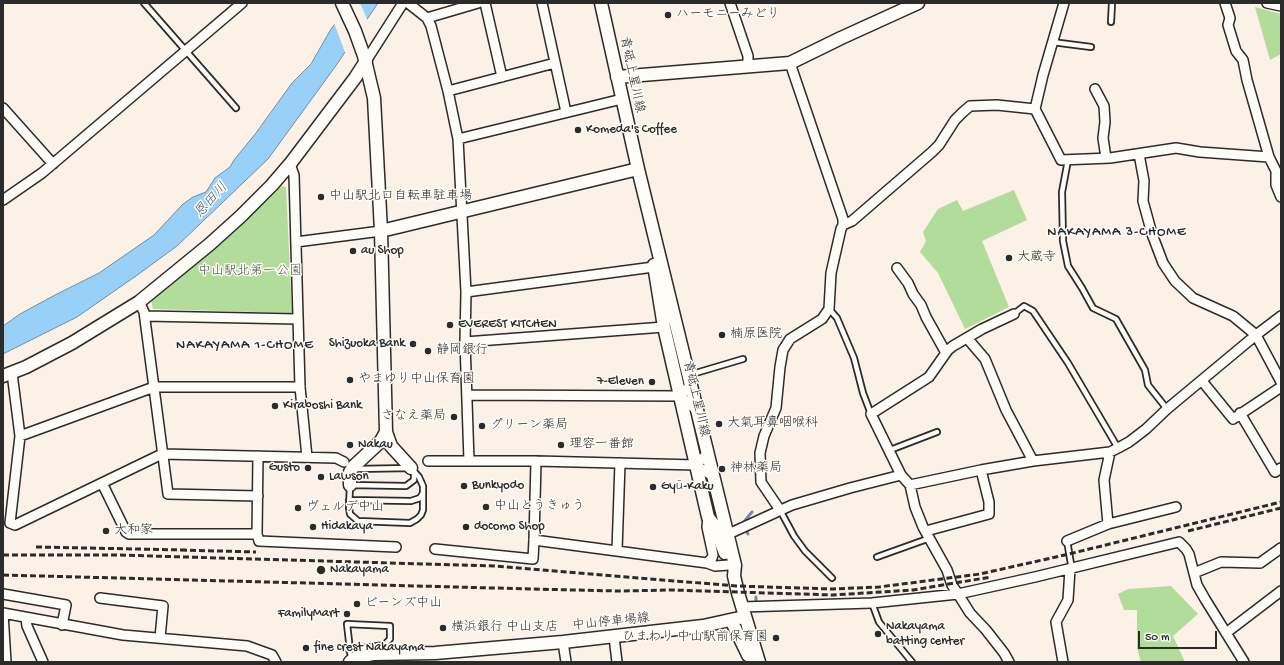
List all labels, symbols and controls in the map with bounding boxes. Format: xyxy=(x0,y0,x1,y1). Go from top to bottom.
place label: ハーモニーみどり xyxy=(676,7,780,23)
marker: ハーモニーみどり xyxy=(663,10,673,20)
street label: 青砥上星川線 xyxy=(615,35,647,115)
place label: Komeda's Coffee xyxy=(586,122,677,138)
marker: Komeda's Coffee xyxy=(573,125,583,135)
water label: 恩田川 xyxy=(192,180,232,222)
place label: 中山駅北口自転車駐車場 xyxy=(329,189,472,205)
marker: 中山駅北口自転車駐車場 xyxy=(316,192,326,202)
district label: NAKAYAMA 3-CHOME xyxy=(1047,225,1187,241)
place label: au Shop xyxy=(361,243,404,259)
marker: au Shop xyxy=(348,246,358,256)
place label: 大蔵寺 xyxy=(1017,250,1056,266)
marker: 大蔵寺 xyxy=(1004,253,1014,263)
park label: 中山駅北第一公園 xyxy=(198,264,302,280)
place label: EVEREST KITCHEN xyxy=(458,317,557,333)
marker: EVEREST KITCHEN xyxy=(445,320,455,330)
place label: 楠原医院 xyxy=(730,327,782,343)
marker: 楠原医院 xyxy=(717,330,727,340)
place label: Shizuoka Bank xyxy=(329,336,405,352)
district label: NAKAYAMA 1-CHOME xyxy=(176,338,314,354)
marker: Shizuoka Bank xyxy=(408,339,418,349)
place label: 静岡銀行 xyxy=(436,343,488,359)
marker: 静岡銀行 xyxy=(423,346,433,356)
street label: 青砥上星川線 xyxy=(679,359,711,439)
place label: やまゆり中山保育園 xyxy=(358,372,475,388)
place label: 7-Eleven xyxy=(597,374,644,390)
marker: やまゆり中山保育園 xyxy=(345,375,355,385)
marker: 7-Eleven xyxy=(647,377,657,387)
place label: Kiraboshi Bank xyxy=(283,398,362,414)
marker: Kiraboshi Bank xyxy=(270,401,280,411)
place label: さなえ薬局 xyxy=(381,409,446,425)
marker: さなえ薬局 xyxy=(449,412,459,422)
place label: 大氣耳鼻咽喉科 xyxy=(727,416,818,432)
place label: グリーン薬局 xyxy=(490,418,568,434)
marker: 大氣耳鼻咽喉科 xyxy=(714,419,724,429)
marker: グリーン薬局 xyxy=(477,421,487,431)
place label: Nakau xyxy=(358,437,393,453)
place label: 理容一番館 xyxy=(569,437,634,453)
marker: Nakau xyxy=(345,440,355,450)
marker: 理容一番館 xyxy=(556,440,566,450)
place label: Gusto xyxy=(269,460,300,476)
place label: 神林薬局 xyxy=(730,461,782,477)
marker: Gusto xyxy=(303,463,313,473)
marker: 神林薬局 xyxy=(717,464,727,474)
place label: Lawson xyxy=(329,469,369,485)
marker: Lawson xyxy=(316,472,326,482)
place label: Bunkyodo xyxy=(472,478,524,494)
place label: Gyū-Kaku xyxy=(661,479,714,495)
marker: Bunkyodo xyxy=(459,481,469,491)
marker: Gyū-Kaku xyxy=(648,482,658,492)
place label: 中山とうきゅう xyxy=(494,499,585,515)
place label: ヴェルデ中山 xyxy=(306,500,384,516)
marker: 中山とうきゅう xyxy=(481,502,491,512)
marker: ヴェルデ中山 xyxy=(293,503,303,513)
place label: Hidakaya xyxy=(321,519,373,535)
place label: docomo Shop xyxy=(474,519,545,535)
marker: Hidakaya xyxy=(308,522,318,532)
marker: docomo Shop xyxy=(461,522,471,532)
place label: 大和家 xyxy=(114,523,153,539)
marker: 大和家 xyxy=(101,526,111,536)
place label: Nakayama xyxy=(330,562,389,578)
marker: Nakayama xyxy=(315,564,327,576)
place label: ビーンズ中山 xyxy=(365,596,442,612)
marker: ビーンズ中山 xyxy=(352,599,362,609)
place label: FamilyMart xyxy=(278,606,339,622)
marker: FamilyMart xyxy=(342,609,352,619)
street label: 中山停車場線 xyxy=(571,611,651,635)
place label: Nakayama batting center xyxy=(886,619,964,650)
place label: 横浜銀行 中山支店 xyxy=(451,620,558,636)
marker: 横浜銀行 中山支店 xyxy=(438,623,448,633)
scale bar xyxy=(1140,623,1219,649)
marker: Nakayama batting center xyxy=(873,629,883,639)
place label: ひまわり 中山駅前保育園 xyxy=(622,630,768,646)
text: 50 m xyxy=(1145,631,1170,645)
marker: ひまわり 中山駅前保育園 xyxy=(771,633,781,643)
place label: fine crest Nakayama xyxy=(314,640,424,656)
marker: fine crest Nakayama xyxy=(301,643,311,653)

